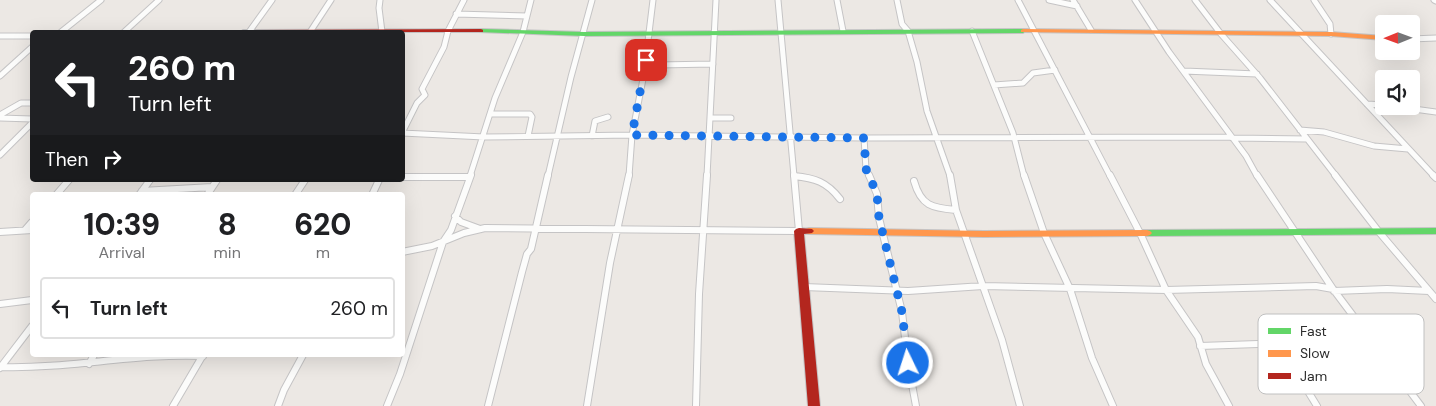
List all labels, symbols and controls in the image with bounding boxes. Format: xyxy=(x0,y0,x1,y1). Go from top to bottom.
north arrow xyxy=(1375,15,1420,60)
map controls xyxy=(1375,15,1420,115)
pin xyxy=(625,39,667,81)
text: 260 m xyxy=(128,45,236,91)
icon: arrive xyxy=(632,46,660,74)
icon: left xyxy=(45,50,110,115)
button: sound xyxy=(1375,70,1420,115)
text: Turn left xyxy=(128,89,212,118)
icon: right xyxy=(98,145,126,173)
text: Then xyxy=(45,147,88,172)
text: 10:39 xyxy=(84,205,160,244)
text: 8 xyxy=(218,205,237,244)
text: 620 xyxy=(294,205,352,244)
text: Arrival xyxy=(98,242,145,263)
text: min xyxy=(214,242,241,263)
text: m xyxy=(316,242,330,263)
icon: left xyxy=(47,294,75,322)
text: Turn left xyxy=(90,296,168,321)
text: 260 m xyxy=(330,296,388,321)
legend xyxy=(1258,314,1424,394)
text: Fast xyxy=(1300,322,1327,340)
position arrow xyxy=(881,336,933,388)
text: Slow xyxy=(1300,344,1330,362)
text: Jam xyxy=(1300,367,1327,385)

